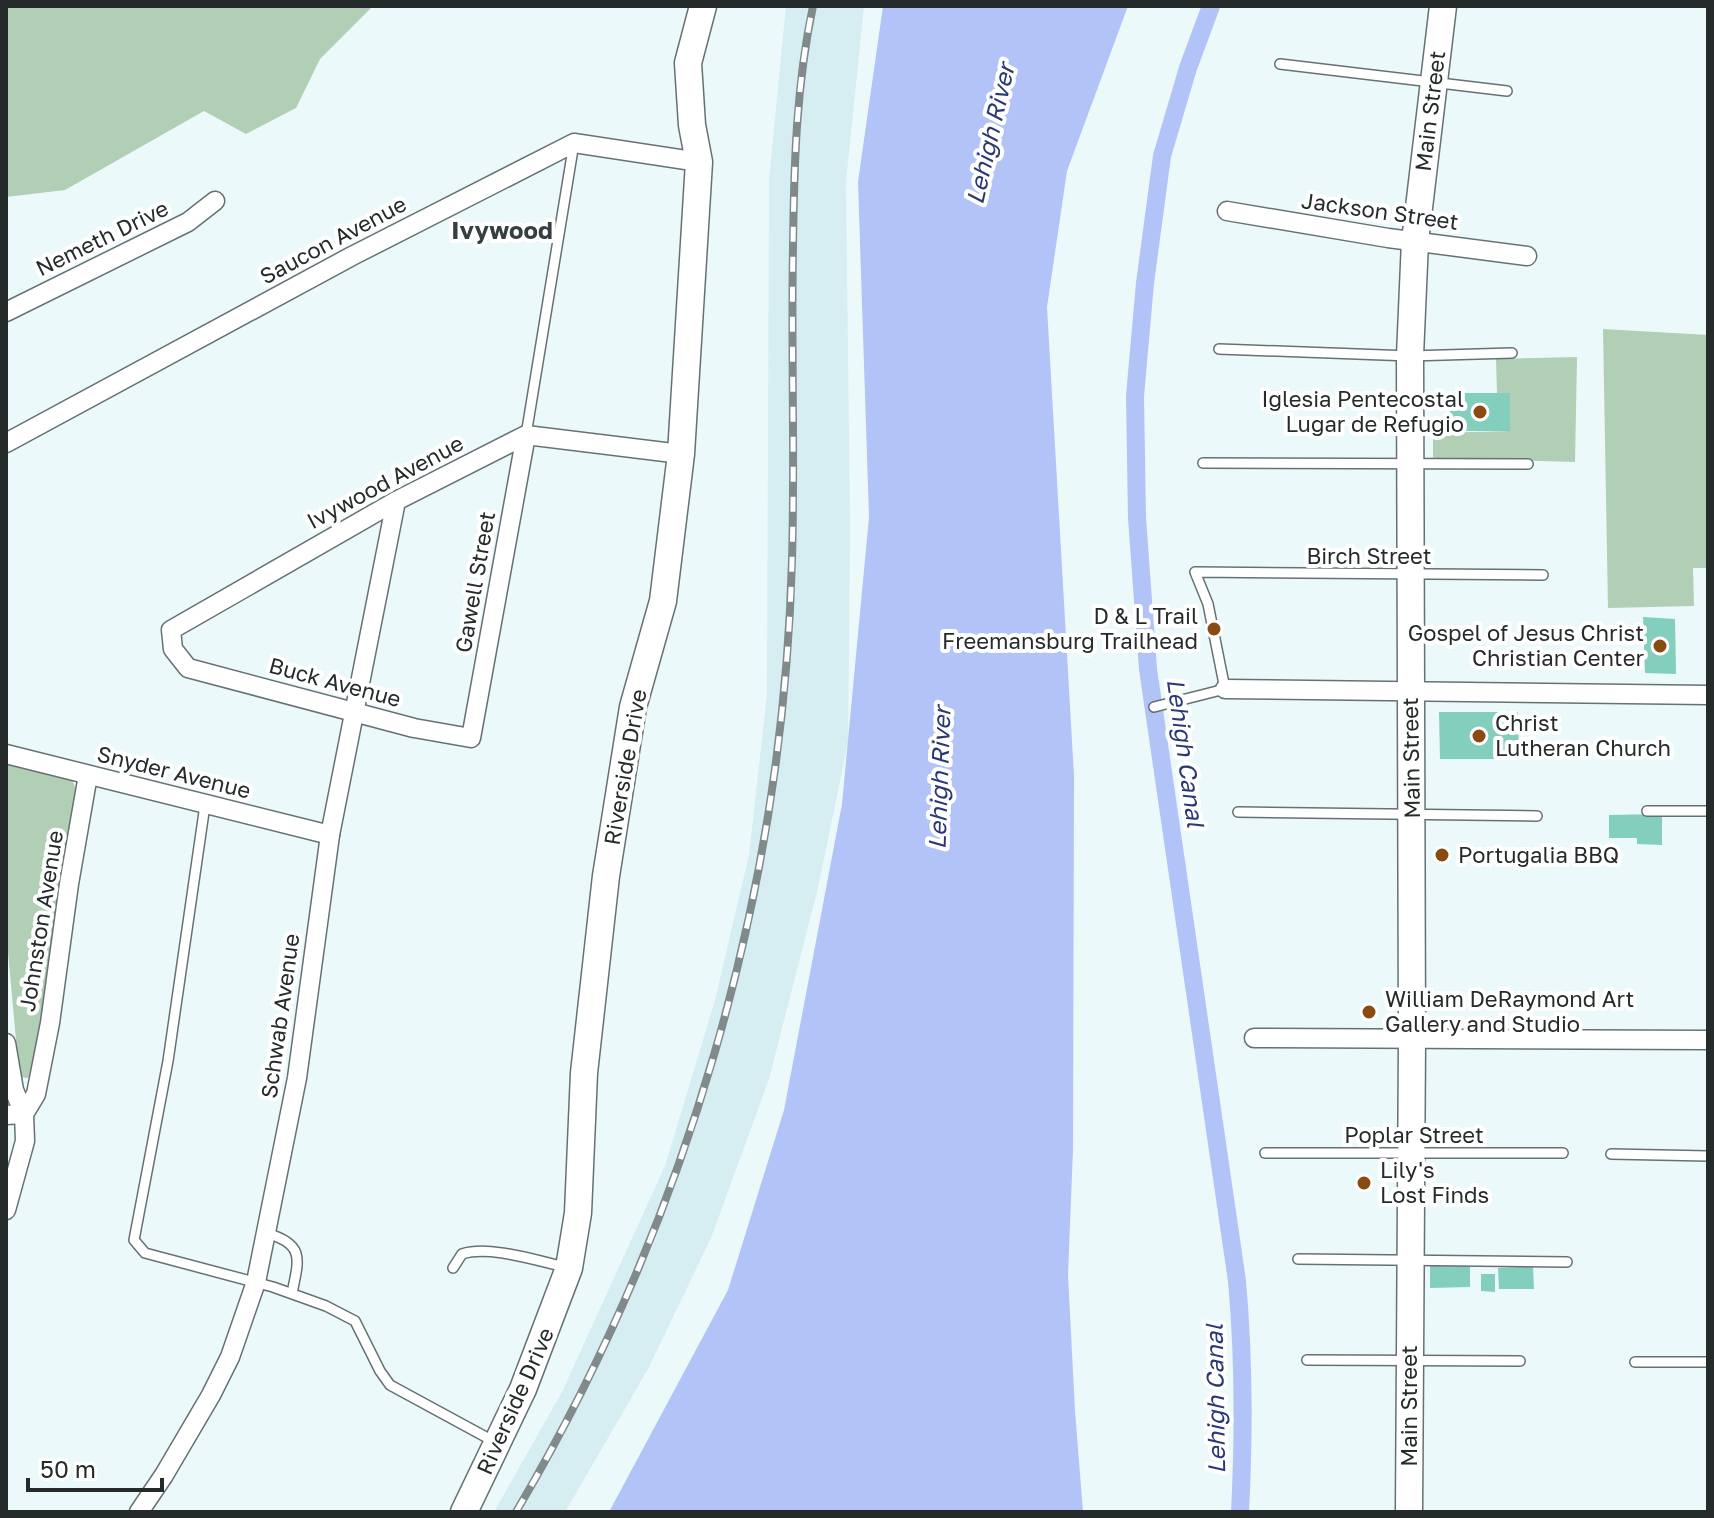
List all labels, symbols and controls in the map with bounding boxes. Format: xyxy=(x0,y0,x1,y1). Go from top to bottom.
street label: Main Street xyxy=(1409,49,1450,173)
water label: Lehigh River xyxy=(959,57,1022,207)
street label: Jackson Street xyxy=(1300,186,1460,235)
street label: Saucon Avenue xyxy=(255,190,410,289)
street label: Nemeth Drive xyxy=(31,194,172,281)
district label: Ivywood xyxy=(451,215,553,244)
place label: Iglesia Pentecostal Lugar de Refugio xyxy=(1262,385,1464,437)
marker: Iglesia Pentecostal Lugar de Refugio xyxy=(1471,403,1489,421)
street label: Ivywood Avenue xyxy=(302,429,468,534)
street label: Gawell Street xyxy=(449,509,500,655)
street label: Birch Street xyxy=(1306,542,1432,569)
place label: D & L Trail Freemansburg Trailhead xyxy=(942,602,1198,654)
place label: Gospel of Jesus Christ Christian Center xyxy=(1408,619,1644,671)
marker: D & L Trail Freemansburg Trailhead xyxy=(1205,620,1223,638)
marker: Gospel of Jesus Christ Christian Center xyxy=(1651,637,1669,655)
street label: Buck Avenue xyxy=(266,651,404,712)
water label: Lehigh Canal xyxy=(1161,677,1211,831)
street label: Riverside Drive xyxy=(597,687,652,847)
street label: Main Street xyxy=(1396,697,1425,819)
water label: Lehigh River xyxy=(922,702,957,850)
place label: Christ Lutheran Church xyxy=(1495,709,1671,761)
marker: Christ Lutheran Church xyxy=(1470,727,1488,745)
street label: Snyder Avenue xyxy=(95,739,254,804)
street label: Johnston Avenue xyxy=(13,829,68,1013)
place label: Portugalia BBQ xyxy=(1458,841,1619,868)
marker: Portugalia BBQ xyxy=(1433,846,1451,864)
street label: Schwab Avenue xyxy=(255,932,304,1100)
place label: William DeRaymond Art Gallery and Studio xyxy=(1385,985,1634,1037)
marker: William DeRaymond Art Gallery and Studio xyxy=(1360,1003,1378,1021)
street label: Poplar Street xyxy=(1344,1121,1484,1148)
place label: Lily's Lost Finds xyxy=(1380,1156,1489,1208)
marker: Lily's Lost Finds xyxy=(1355,1174,1373,1192)
water label: Lehigh Canal xyxy=(1199,1322,1231,1474)
street label: Riverside Drive xyxy=(470,1323,559,1478)
street label: Main Street xyxy=(1395,1345,1422,1467)
scale bar xyxy=(28,1442,162,1492)
text: 50 m xyxy=(40,1454,96,1483)

